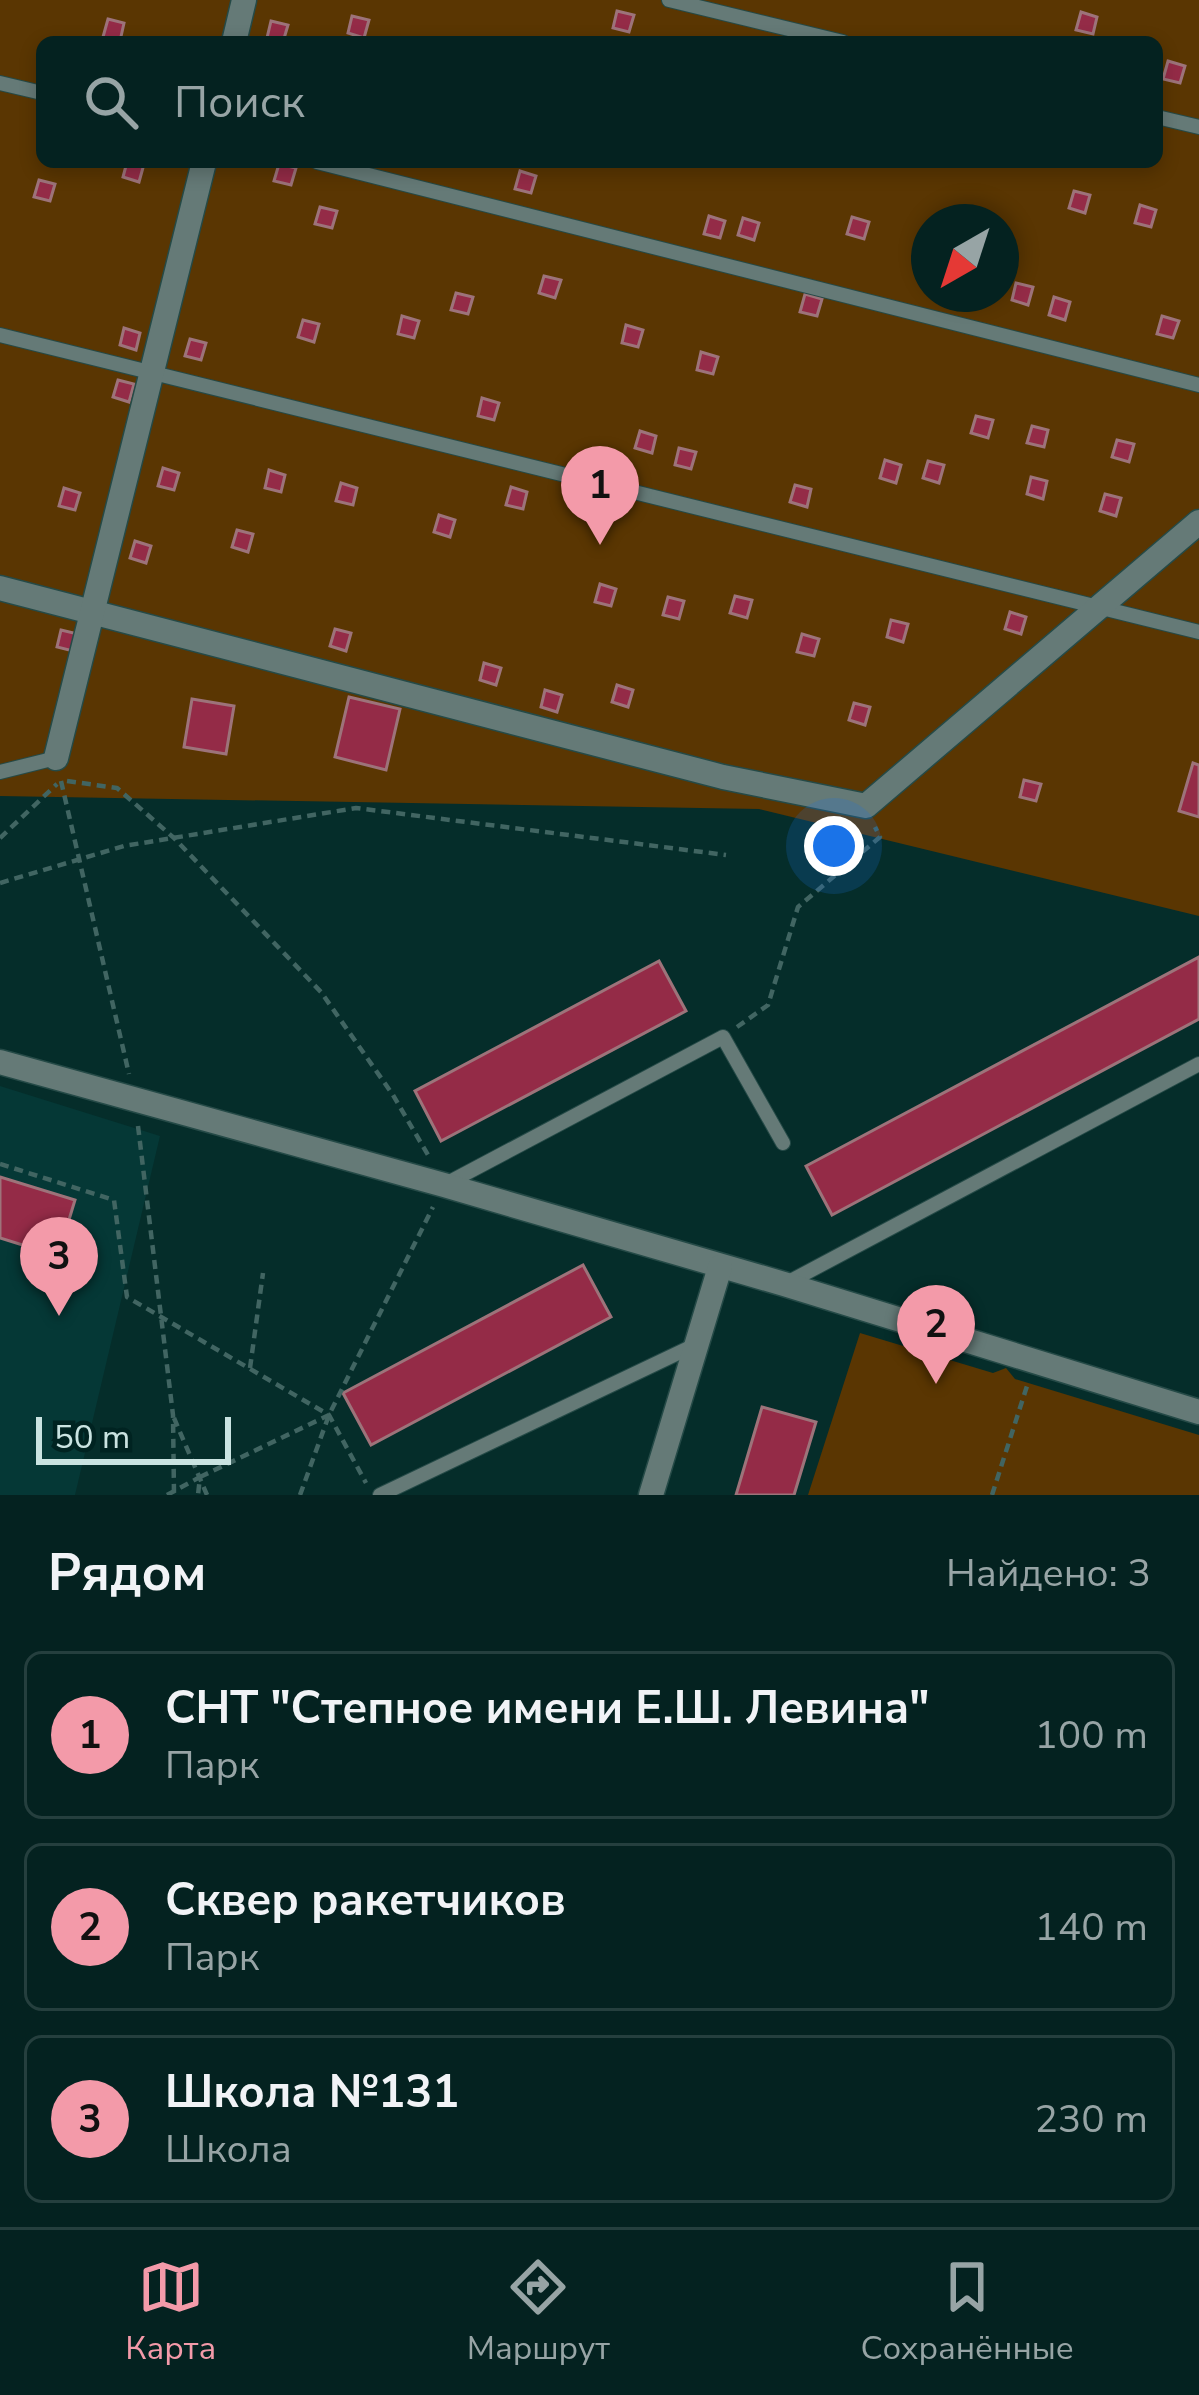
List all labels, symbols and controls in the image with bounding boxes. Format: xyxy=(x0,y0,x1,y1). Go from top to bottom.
search box xyxy=(36,36,1163,168)
icon: search xyxy=(78,69,144,135)
text: Поиск xyxy=(174,72,305,133)
north arrow xyxy=(911,204,1019,312)
pin: 1 xyxy=(561,446,639,545)
your location xyxy=(804,816,864,876)
pin: 3 xyxy=(20,1217,98,1316)
pin: 2 xyxy=(897,1285,975,1384)
scale bar xyxy=(36,1411,231,1464)
text: 50 m xyxy=(54,1415,130,1460)
text: Рядом xyxy=(48,1538,206,1608)
text: Найдено: 3 xyxy=(946,1547,1151,1600)
text: СНТ "Степное имени Е.Ш. Левина" xyxy=(165,1678,929,1739)
text: 1 xyxy=(78,1709,102,1762)
text: 100 m xyxy=(1034,1709,1148,1762)
text: Парк xyxy=(165,1739,259,1792)
text: Сквер ракетчиков xyxy=(165,1870,566,1931)
text: 2 xyxy=(78,1901,102,1954)
text: 140 m xyxy=(1034,1901,1148,1954)
text: Парк xyxy=(165,1931,259,1984)
text: Школа №131 xyxy=(165,2062,459,2123)
text: 3 xyxy=(78,2093,102,2146)
text: 230 m xyxy=(1034,2093,1148,2146)
text: Школа xyxy=(165,2123,292,2176)
tab: Карта xyxy=(125,2254,216,2371)
tab: Маршрут xyxy=(467,2254,610,2371)
tab: Сохранённые xyxy=(861,2254,1074,2371)

